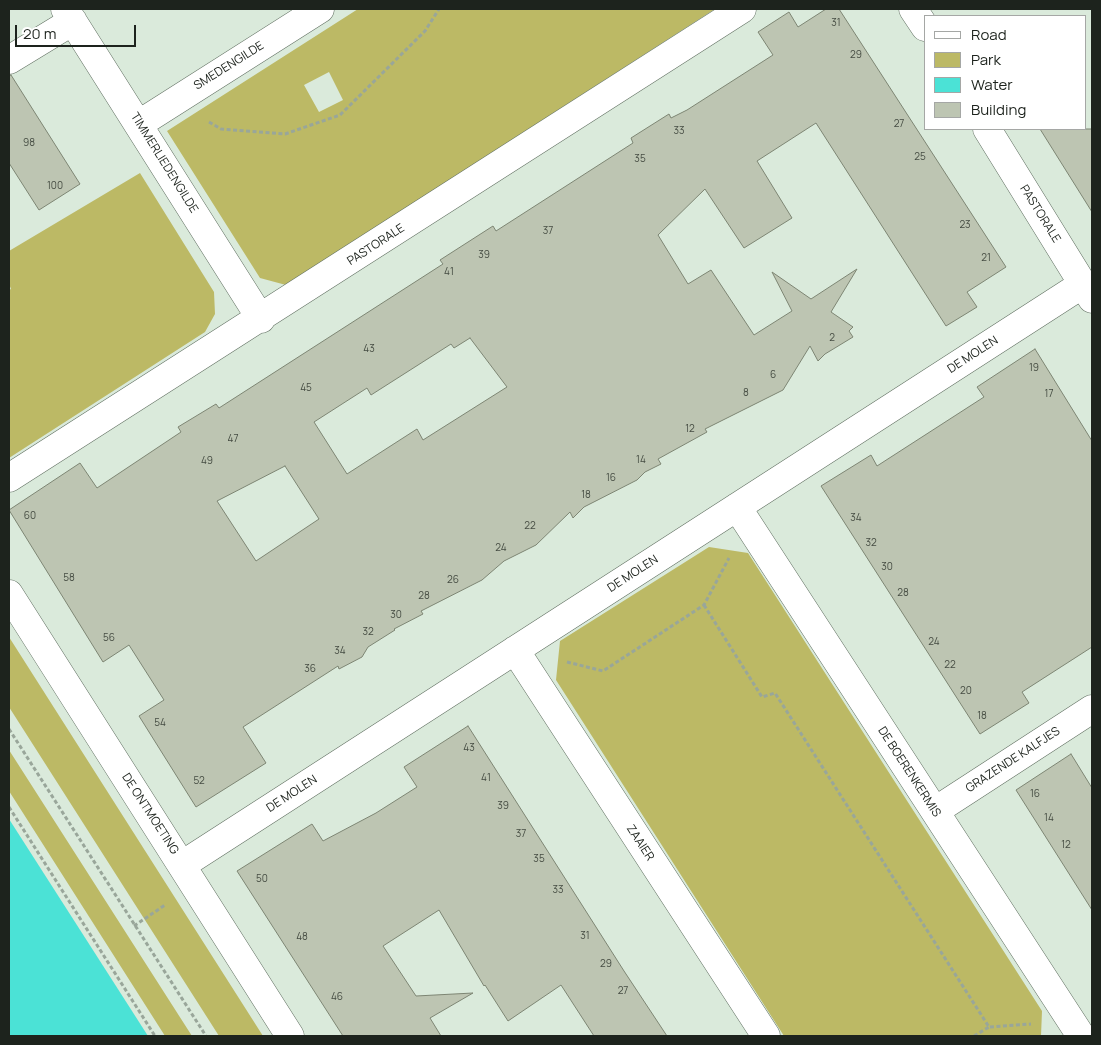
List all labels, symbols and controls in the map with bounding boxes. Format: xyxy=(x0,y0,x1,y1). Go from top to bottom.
scale bar xyxy=(18,15,139,47)
legend xyxy=(924,15,1086,130)
house number: 31 xyxy=(831,17,841,29)
text: 20 m xyxy=(23,23,56,44)
text: Road xyxy=(971,24,1007,45)
street label: SMEDENGILDE xyxy=(191,39,267,93)
house number: 29 xyxy=(850,49,862,61)
text: Park xyxy=(971,49,1001,70)
text: Water xyxy=(971,74,1013,95)
text: Building xyxy=(971,99,1026,120)
street label: TIMMERLIEDENGILDE xyxy=(127,110,201,216)
house number: 27 xyxy=(894,118,904,130)
house number: 33 xyxy=(673,125,685,137)
house number: 98 xyxy=(23,137,35,149)
house number: 25 xyxy=(914,151,926,163)
house number: 35 xyxy=(634,153,646,165)
house number: 100 xyxy=(47,180,63,192)
street label: PASTORALE xyxy=(1017,182,1063,246)
house number: 23 xyxy=(959,219,971,231)
street label: PASTORALE xyxy=(345,221,407,269)
house number: 37 xyxy=(543,225,553,237)
house number: 39 xyxy=(478,249,490,261)
house number: 21 xyxy=(981,252,991,264)
house number: 41 xyxy=(444,266,454,278)
house number: 2 xyxy=(829,332,835,344)
street label: DE MOLEN xyxy=(945,333,1001,377)
house number: 43 xyxy=(363,343,375,355)
house number: 19 xyxy=(1029,362,1039,374)
house number: 6 xyxy=(770,369,776,381)
house number: 45 xyxy=(300,382,312,394)
house number: 8 xyxy=(743,387,749,399)
house number: 17 xyxy=(1045,388,1053,400)
house number: 12 xyxy=(685,423,695,435)
house number: 47 xyxy=(228,433,238,445)
house number: 14 xyxy=(636,454,646,466)
house number: 49 xyxy=(201,455,213,467)
house number: 16 xyxy=(606,472,616,484)
house number: 18 xyxy=(581,489,591,501)
house number: 60 xyxy=(24,510,36,522)
house number: 34 xyxy=(850,512,862,524)
house number: 22 xyxy=(524,520,536,532)
house number: 32 xyxy=(865,537,877,549)
house number: 24 xyxy=(495,542,507,554)
street label: DE MOLEN xyxy=(605,552,661,596)
house number: 30 xyxy=(881,561,893,573)
house number: 58 xyxy=(63,572,75,584)
house number: 26 xyxy=(447,574,459,586)
house number: 28 xyxy=(897,587,909,599)
house number: 28 xyxy=(418,590,430,602)
house number: 30 xyxy=(390,609,402,621)
house number: 32 xyxy=(362,626,374,638)
house number: 56 xyxy=(103,632,115,644)
house number: 24 xyxy=(928,636,940,648)
house number: 34 xyxy=(334,645,346,657)
house number: 22 xyxy=(944,659,956,671)
house number: 36 xyxy=(304,663,316,675)
house number: 20 xyxy=(960,685,972,697)
house number: 18 xyxy=(977,710,987,722)
house number: 54 xyxy=(154,717,166,729)
street label: DE BOERENKERMIS xyxy=(874,724,944,820)
street label: GRAZENDE KALFJES xyxy=(963,724,1063,796)
house number: 43 xyxy=(463,742,475,754)
street label: DE ONTMOETING xyxy=(118,771,182,857)
street label: DE MOLEN xyxy=(264,772,320,816)
house number: 41 xyxy=(481,772,491,784)
house number: 52 xyxy=(193,775,205,787)
house number: 16 xyxy=(1030,788,1040,800)
house number: 39 xyxy=(497,800,509,812)
house number: 14 xyxy=(1044,812,1054,824)
street label: ZAAIER xyxy=(623,822,657,864)
house number: 37 xyxy=(516,828,526,840)
house number: 12 xyxy=(1061,839,1071,851)
house number: 35 xyxy=(533,853,545,865)
house number: 50 xyxy=(256,873,268,885)
house number: 33 xyxy=(552,884,564,896)
house number: 31 xyxy=(580,930,590,942)
house number: 48 xyxy=(296,931,308,943)
house number: 29 xyxy=(600,958,612,970)
house number: 27 xyxy=(618,985,628,997)
house number: 46 xyxy=(331,991,343,1003)

